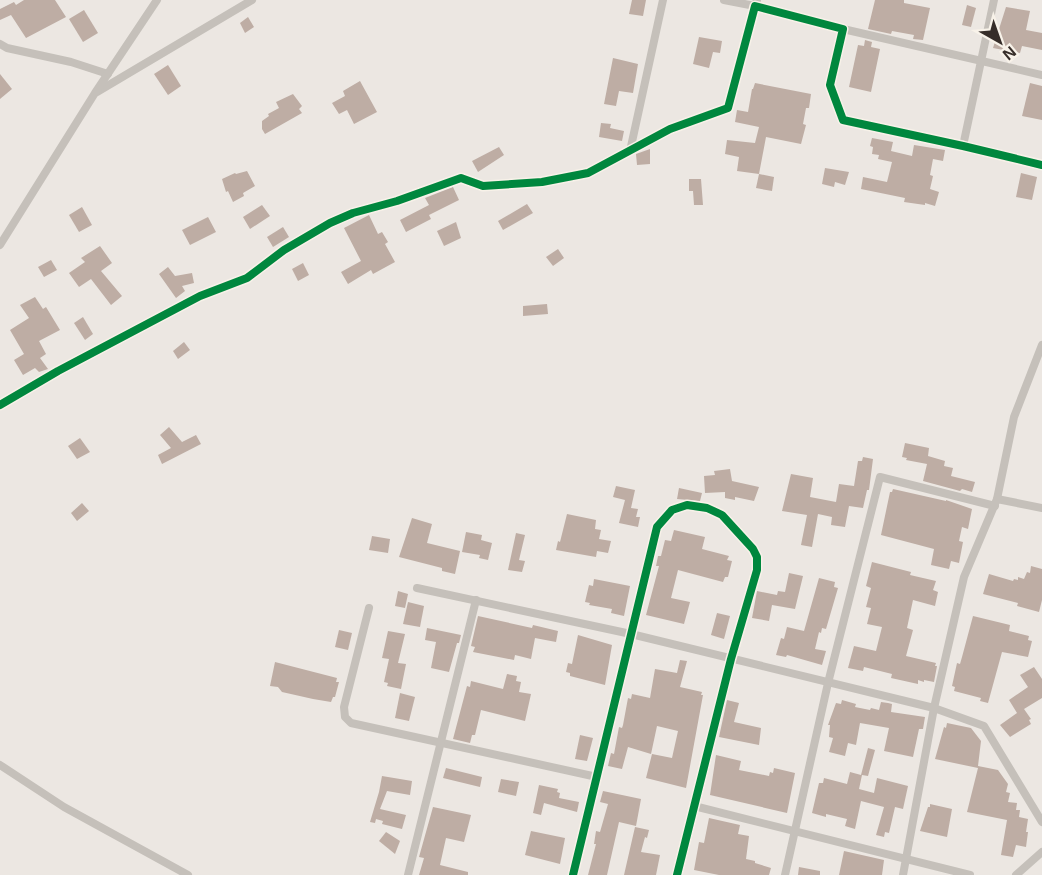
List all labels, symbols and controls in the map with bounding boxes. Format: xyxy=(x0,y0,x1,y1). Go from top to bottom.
north arrow xyxy=(970,12,1030,72)
text: N xyxy=(999,43,1019,63)

